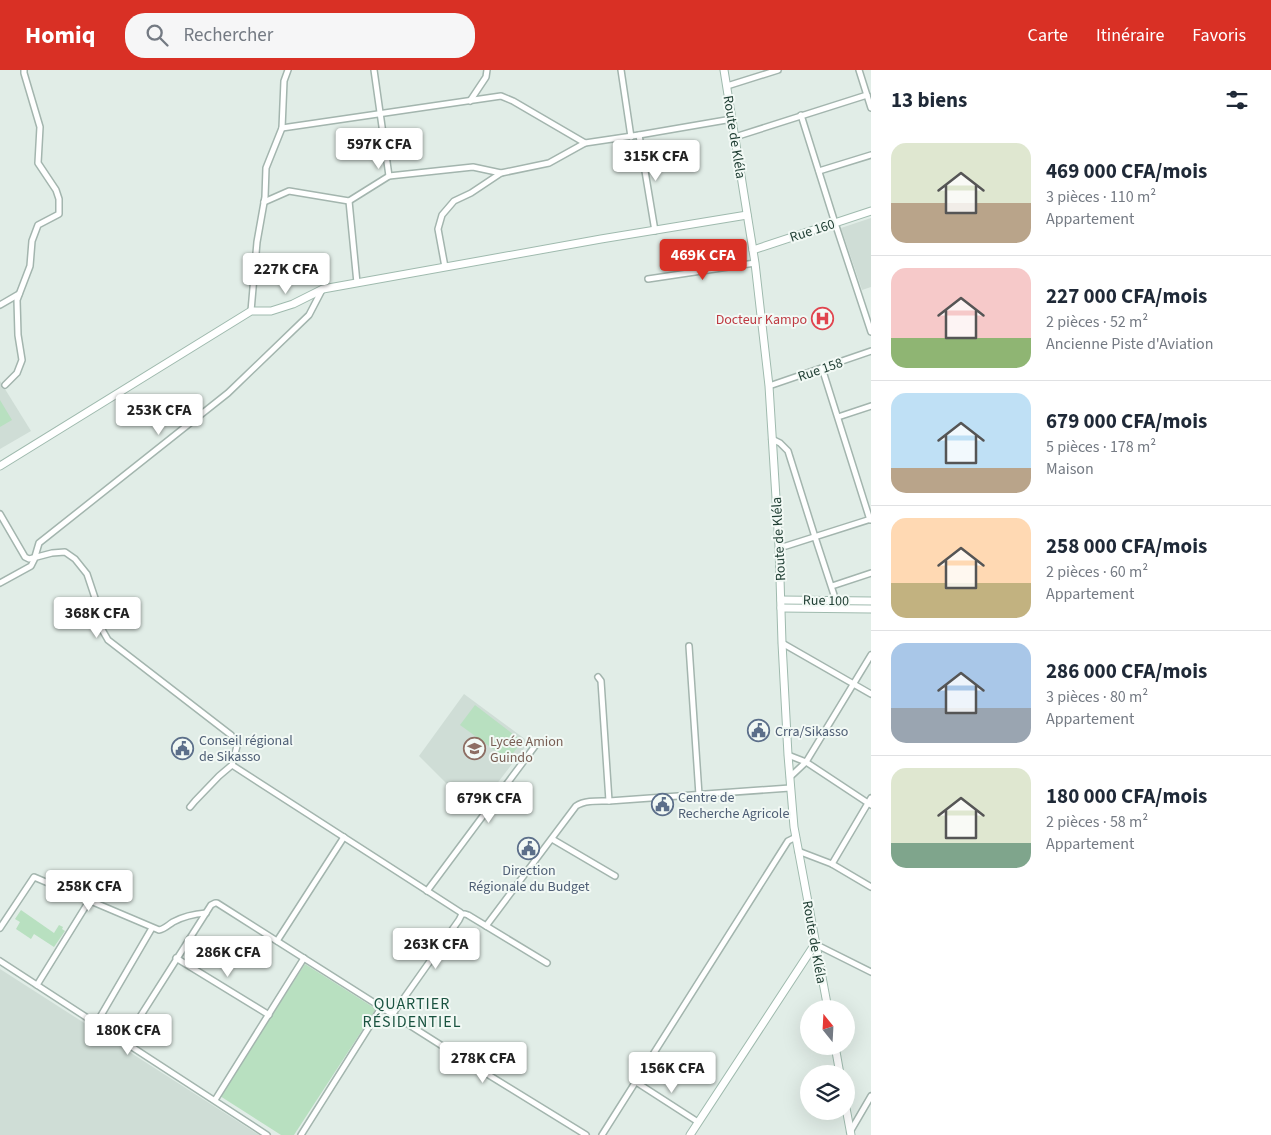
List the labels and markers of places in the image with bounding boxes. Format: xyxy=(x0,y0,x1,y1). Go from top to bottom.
pin: 597K CFA xyxy=(327,128,431,170)
pin: 315K CFA xyxy=(604,140,708,182)
pin: 469K CFA xyxy=(651,238,755,281)
pin: 227K CFA xyxy=(234,252,338,295)
hospital icon: Docteur Kampo xyxy=(811,307,835,331)
place label: Docteur Kampo xyxy=(716,310,807,330)
pin: 253K CFA xyxy=(107,394,211,436)
pin: 368K CFA xyxy=(45,596,149,639)
public building icon: Crra/Sikasso xyxy=(747,719,771,743)
place label: Crra/Sikasso xyxy=(775,722,848,742)
place label: Conseil régional de Sikasso xyxy=(199,731,293,767)
place label: Lycée Amion Guindo xyxy=(490,732,563,768)
public building icon: Conseil régional de Sikasso xyxy=(171,736,195,760)
school or university icon: Lycée Amion Guindo xyxy=(462,737,486,761)
pin: 679K CFA xyxy=(437,782,541,824)
place label: Centre de Recherche Agricole xyxy=(678,788,789,824)
public building icon: Centre de Recherche Agricole xyxy=(650,793,674,817)
public building icon: Direction Régionale du Budget xyxy=(517,836,541,860)
place label: Direction Régionale du Budget xyxy=(469,861,590,897)
pin: 258K CFA xyxy=(37,870,141,912)
pin: 263K CFA xyxy=(384,928,488,970)
pin: 286K CFA xyxy=(176,936,280,978)
pin: 180K CFA xyxy=(76,1014,180,1056)
pin: 278K CFA xyxy=(431,1042,535,1084)
pin: 156K CFA xyxy=(620,1052,724,1094)

